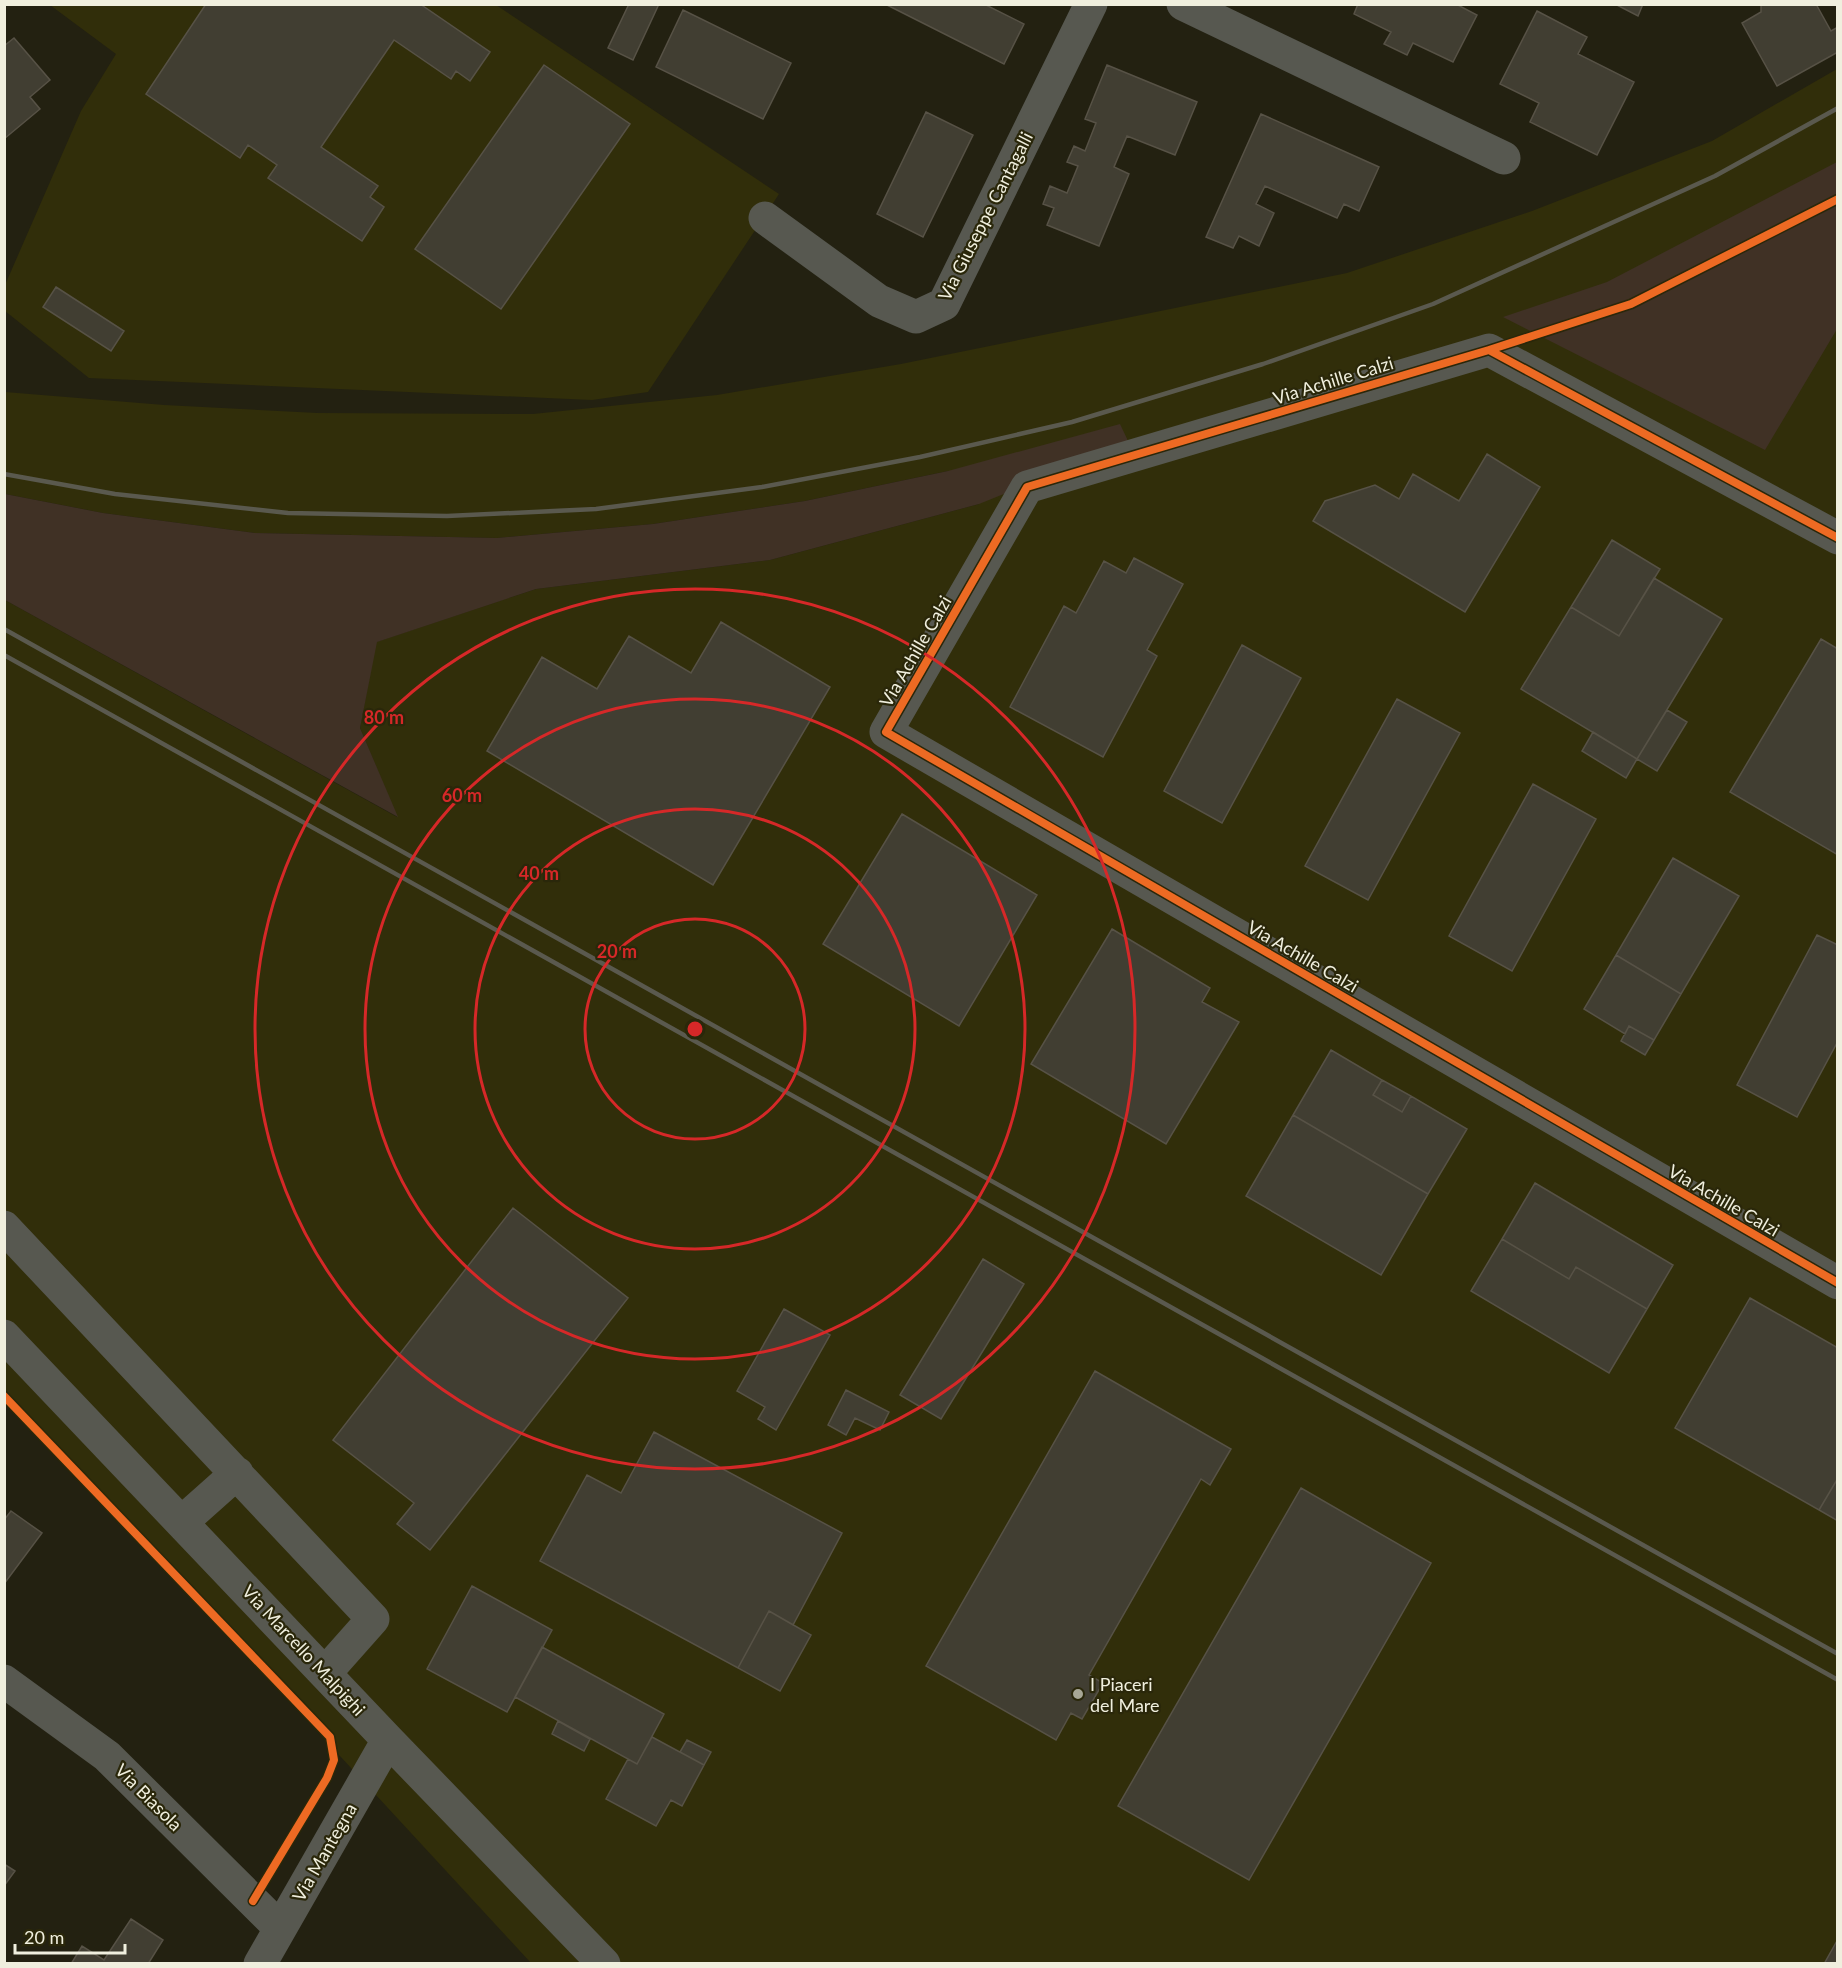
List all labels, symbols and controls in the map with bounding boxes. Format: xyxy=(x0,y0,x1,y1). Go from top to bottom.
street label: Via Giuseppe Cantagalli xyxy=(933,128,1037,304)
street label: Via Achille Calzi xyxy=(1270,351,1396,409)
street label: Via Achille Calzi xyxy=(874,592,956,710)
text: 80 m xyxy=(364,706,404,728)
text: 60 m xyxy=(442,784,482,806)
text: 40 m xyxy=(519,862,559,884)
street label: Via Achille Calzi xyxy=(1244,915,1362,997)
text: 20 m xyxy=(597,940,637,962)
centre of rings xyxy=(685,1019,705,1039)
street label: Via Achille Calzi xyxy=(1665,1159,1783,1241)
street label: Via Marcello Malpighi xyxy=(238,1580,370,1720)
place label: I Piaceri del Mare xyxy=(1090,1673,1160,1716)
marker: I Piaceri del Mare xyxy=(1071,1687,1085,1701)
street label: Via Biasola xyxy=(111,1759,187,1835)
street label: Via Mantegna xyxy=(287,1799,361,1905)
scale bar xyxy=(15,1917,124,1955)
text: 20 m xyxy=(24,1926,64,1948)

